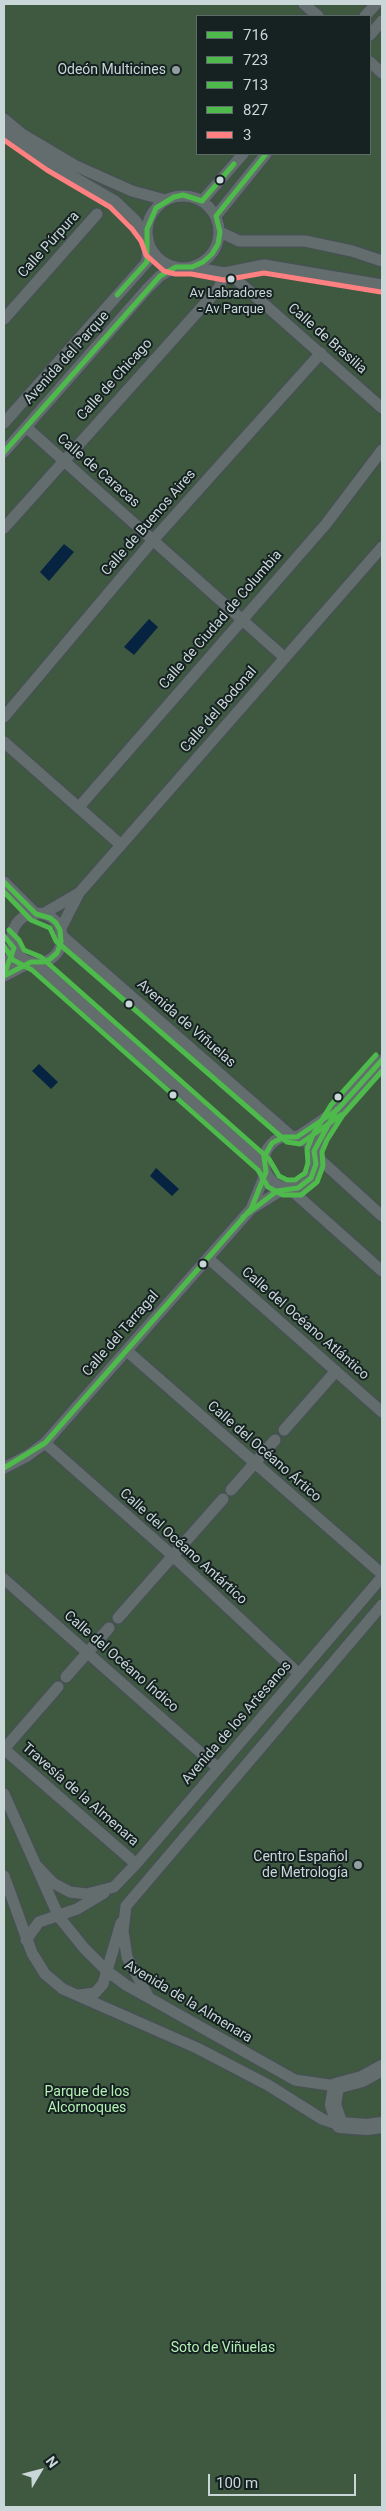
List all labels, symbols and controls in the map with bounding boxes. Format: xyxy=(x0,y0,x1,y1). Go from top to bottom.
legend xyxy=(196,15,371,155)
text: 716 xyxy=(243,26,268,44)
text: 723 xyxy=(243,51,268,69)
place label: Odeón Multicines xyxy=(57,62,166,78)
marker: Odeón Multicines xyxy=(170,64,182,76)
text: 713 xyxy=(243,76,268,94)
text: 827 xyxy=(243,101,268,119)
text: 3 xyxy=(243,126,251,144)
unlabelled marker xyxy=(215,175,225,185)
street label: Calle Púrpura xyxy=(15,208,83,282)
marker: Av Labradores - Av Parque xyxy=(226,274,236,284)
place label: Av Labradores - Av Parque xyxy=(190,286,272,317)
street label: Calle de Brasilia xyxy=(284,300,370,378)
street label: Avenida del Parque xyxy=(21,308,113,408)
street label: Calle de Chicago xyxy=(74,336,156,424)
street label: Calle de Caracas xyxy=(53,430,143,512)
street label: Calle de Buenos Aires xyxy=(98,466,200,580)
street label: Calle de Ciudad de Columbia xyxy=(156,547,286,693)
street label: Calle del Bodonal xyxy=(177,664,261,756)
street label: Avenida de Viñuelas xyxy=(133,977,239,1071)
unlabelled marker xyxy=(124,999,134,1009)
unlabelled marker xyxy=(168,1090,178,1100)
unlabelled marker xyxy=(333,1092,343,1102)
unlabelled marker xyxy=(198,1259,208,1269)
street label: Calle del Océano Atlántico xyxy=(238,1264,372,1384)
street label: Calle del Tarragal xyxy=(79,1288,163,1380)
street label: Calle del Océano Ártico xyxy=(204,1398,324,1506)
street label: Calle del Océano Antártico xyxy=(116,1485,250,1609)
street label: Calle del Océano Índico xyxy=(60,1608,182,1716)
street label: Avenida de los Artesanos xyxy=(179,1658,295,1788)
street label: Travesía de la Almenara xyxy=(18,1740,142,1850)
place label: Centro Español de Metrología xyxy=(253,1849,348,1881)
marker: Centro Español de Metrología xyxy=(352,1859,364,1871)
street label: Avenida de la Almenara xyxy=(121,1957,255,2047)
park label: Parque de los Alcornoques xyxy=(45,2084,129,2116)
park label: Soto de Viñuelas xyxy=(171,2340,275,2356)
north arrow xyxy=(15,2446,65,2496)
text: N xyxy=(43,2453,61,2471)
scale bar xyxy=(211,2464,358,2496)
text: 100 m xyxy=(216,2474,258,2492)

